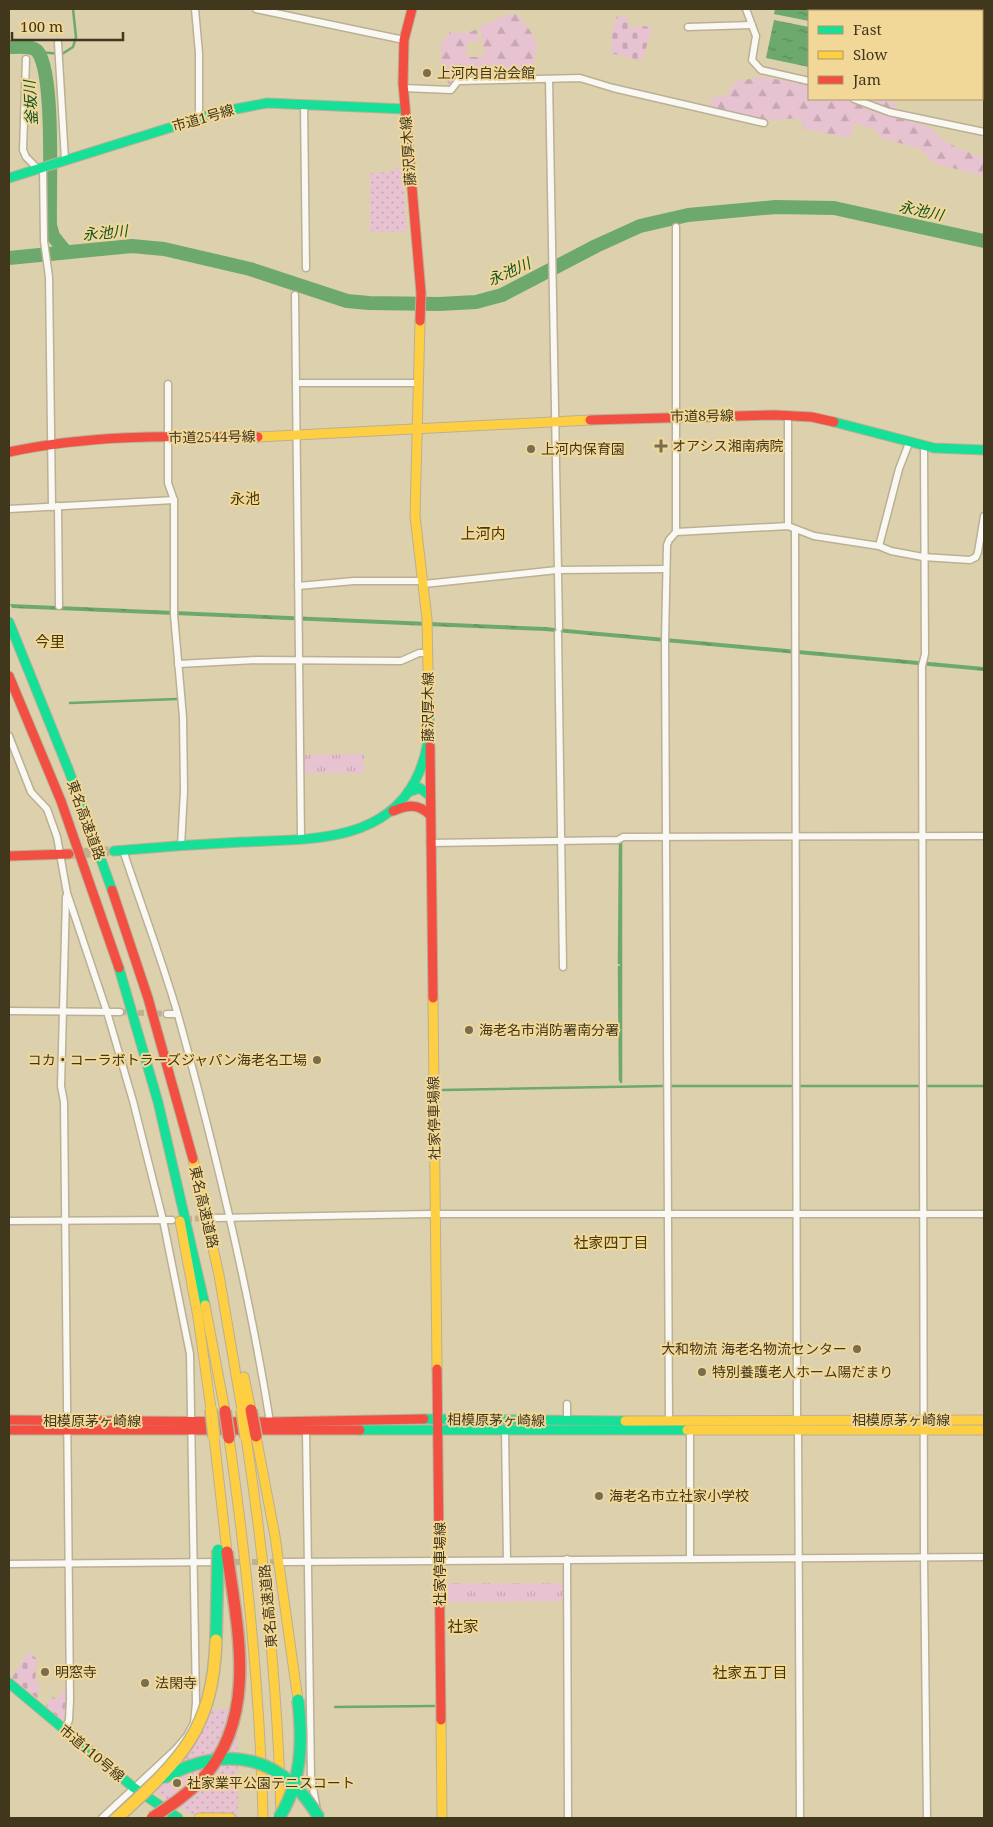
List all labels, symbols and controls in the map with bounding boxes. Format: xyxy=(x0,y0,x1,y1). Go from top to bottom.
scale bar xyxy=(12,10,124,42)
legend xyxy=(808,10,983,100)
text: 100 m xyxy=(20,16,63,36)
text: Fast xyxy=(853,19,882,39)
text: Slow xyxy=(853,44,887,64)
place label: 上河内自治会館 xyxy=(437,63,535,82)
marker: 上河内自治会館 xyxy=(421,67,433,79)
text: Jam xyxy=(852,69,881,89)
water label: 釜坂川 xyxy=(19,78,41,126)
street label: 市道1号線 xyxy=(170,100,236,135)
street label: 藤沢厚木線 xyxy=(396,115,419,187)
water label: 永池川 xyxy=(897,196,947,225)
water label: 永池川 xyxy=(82,220,130,244)
water label: 永池川 xyxy=(484,252,535,289)
street label: 市道8号線 xyxy=(670,405,734,426)
street label: 市道2544号線 xyxy=(168,426,256,447)
place label: オアシス湘南病院 xyxy=(672,436,783,455)
place label: 上河内保育園 xyxy=(541,439,625,458)
marker: オアシス湘南病院 xyxy=(654,439,668,453)
marker: 上河内保育園 xyxy=(525,443,537,455)
district label: 永池 xyxy=(230,488,260,508)
district label: 上河内 xyxy=(460,523,506,543)
district label: 今里 xyxy=(35,631,65,651)
street label: 藤沢厚木線 xyxy=(418,672,437,742)
street label: 東名高速道路 xyxy=(63,777,110,863)
place label: 海老名市消防署南分署 xyxy=(479,1020,619,1039)
marker: 海老名市消防署南分署 xyxy=(463,1024,475,1036)
place label: コカ・コーラボトラーズジャパン海老名工場 xyxy=(28,1050,307,1069)
marker: コカ・コーラボトラーズジャパン海老名工場 xyxy=(311,1054,323,1066)
street label: 社家停車場線 xyxy=(423,1076,444,1160)
street label: 東名高速道路 xyxy=(186,1164,223,1250)
district label: 社家四丁目 xyxy=(573,1232,649,1252)
place label: 大和物流 海老名物流センター xyxy=(661,1339,847,1358)
marker: 大和物流 海老名物流センター xyxy=(851,1343,863,1355)
place label: 特別養護老人ホーム陽だまり xyxy=(712,1362,893,1381)
marker: 特別養護老人ホーム陽だまり xyxy=(696,1366,708,1378)
street label: 相模原茅ヶ崎線 xyxy=(447,1409,545,1430)
street label: 相模原茅ヶ崎線 xyxy=(852,1410,950,1429)
street label: 相模原茅ヶ崎線 xyxy=(43,1411,141,1430)
place label: 海老名市立社家小学校 xyxy=(609,1486,749,1505)
marker: 海老名市立社家小学校 xyxy=(593,1490,605,1502)
street label: 社家停車場線 xyxy=(430,1522,449,1606)
street label: 東名高速道路 xyxy=(254,1563,281,1649)
district label: 社家 xyxy=(447,1615,479,1637)
place label: 明窓寺 xyxy=(55,1662,97,1681)
district label: 社家五丁目 xyxy=(712,1662,788,1682)
marker: 明窓寺 xyxy=(39,1666,51,1678)
place label: 法閑寺 xyxy=(155,1673,197,1692)
marker: 法閑寺 xyxy=(139,1677,151,1689)
street label: 市道110号線 xyxy=(56,1720,129,1785)
place label: 社家業平公園テニスコート xyxy=(187,1773,355,1792)
marker: 社家業平公園テニスコート xyxy=(171,1777,183,1789)

